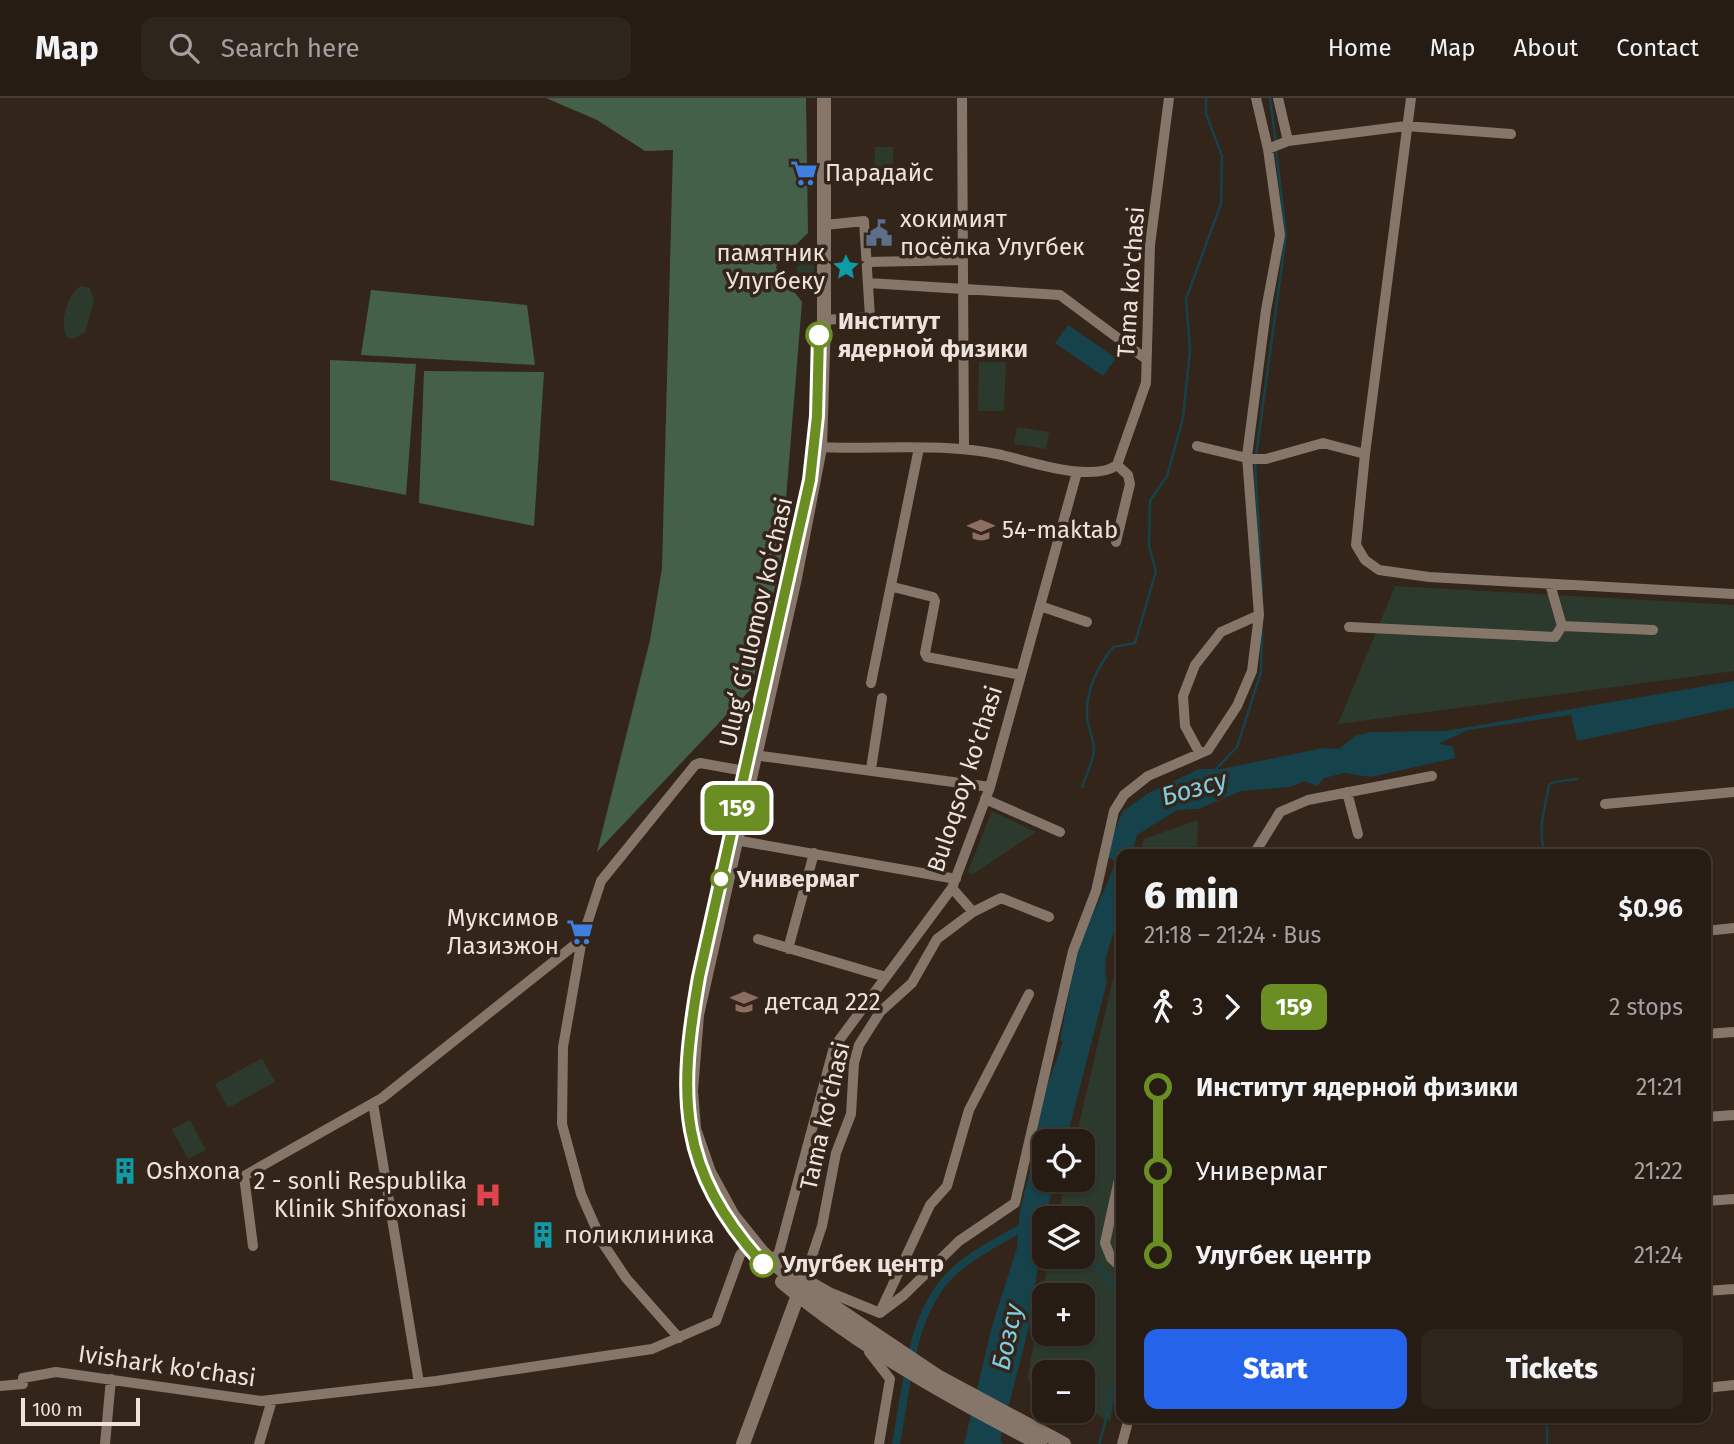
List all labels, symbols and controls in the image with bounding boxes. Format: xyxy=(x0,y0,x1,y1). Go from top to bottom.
search box xyxy=(141,17,631,80)
text: Map xyxy=(35,28,99,68)
icon: search xyxy=(165,29,203,67)
text: Search here xyxy=(221,33,360,64)
text: Home xyxy=(1328,34,1392,62)
text: Map xyxy=(1430,34,1476,62)
text: About xyxy=(1514,34,1578,62)
text: Contact xyxy=(1616,34,1699,62)
supermarket icon: Парадайс xyxy=(789,158,819,188)
place label: Парадайс xyxy=(825,159,934,187)
place label: хокимият посёлка Улугбек xyxy=(900,205,1085,261)
street label: Tama ko'chasi xyxy=(1112,205,1150,359)
public building icon: хокимият посёлка Улугбек xyxy=(864,218,894,248)
place label: памятник Улугбеку xyxy=(717,239,826,295)
place icon: памятник Улугбеку xyxy=(831,252,861,282)
place label: Институт ядерной физики xyxy=(838,307,1028,363)
marker: Институт ядерной физики xyxy=(806,322,832,348)
street label: Ulugʻ Gʻulomov koʻchasi xyxy=(714,494,798,750)
school or university icon: 54-maktab xyxy=(966,515,996,545)
place label: 54-maktab xyxy=(1002,516,1118,544)
street label: Buloqsoy ko'chasi xyxy=(922,682,1008,876)
water label: Бозсу xyxy=(1158,764,1232,813)
line badge: 159 xyxy=(697,785,777,831)
text: 159 xyxy=(718,794,756,822)
place label: Универмаг xyxy=(736,865,859,893)
marker: Универмаг xyxy=(711,869,731,889)
text: 6 min xyxy=(1144,872,1239,918)
text: $0.96 xyxy=(1619,893,1683,924)
place label: Муксимов Лазизжон xyxy=(447,904,559,960)
supermarket icon: Муксимов Лазизжон xyxy=(565,917,595,947)
text: 21:18 – 21:24 · Bus xyxy=(1144,921,1321,949)
school or university icon: детсад 222 xyxy=(729,987,759,1017)
place label: детсад 222 xyxy=(765,988,881,1016)
icon: walk xyxy=(1144,988,1182,1026)
icon: forward xyxy=(1213,988,1251,1026)
text: 3 xyxy=(1192,993,1203,1021)
text: 159 xyxy=(1275,993,1313,1021)
text: 2 stops xyxy=(1609,993,1683,1021)
street label: Tama ko'chasi xyxy=(794,1039,856,1193)
text: Институт ядерной физики xyxy=(1196,1072,1518,1103)
text: 21:21 xyxy=(1636,1073,1683,1101)
map controls xyxy=(1032,1129,1095,1423)
button: locate xyxy=(1032,1129,1095,1192)
building icon: Oshxona xyxy=(110,1156,140,1186)
text: Универмаг xyxy=(1196,1156,1327,1187)
place label: Oshxona xyxy=(146,1157,240,1185)
text: 21:22 xyxy=(1634,1157,1683,1185)
place label: 2 - sonli Respublika Klinik Shifoxonasi xyxy=(254,1167,467,1223)
hospital icon: 2 - sonli Respublika Klinik Shifoxonasi xyxy=(473,1180,503,1210)
button: layers xyxy=(1032,1206,1095,1269)
building icon: поликлиника xyxy=(528,1220,558,1250)
place label: поликлиника xyxy=(564,1221,715,1249)
text: Улугбек центр xyxy=(1196,1240,1371,1271)
text: 21:24 xyxy=(1634,1241,1683,1269)
place label: Улугбек центр xyxy=(781,1250,944,1278)
marker: Улугбек центр xyxy=(750,1251,776,1277)
button: + xyxy=(1032,1283,1095,1346)
water label: Бозсу xyxy=(985,1300,1030,1373)
button: Start xyxy=(1144,1329,1407,1409)
button: Tickets xyxy=(1421,1329,1683,1409)
street label: Ivishark ko'chasi xyxy=(76,1340,258,1392)
button: − xyxy=(1032,1360,1095,1423)
scale bar xyxy=(21,1395,140,1427)
text: 100 m xyxy=(32,1398,83,1421)

